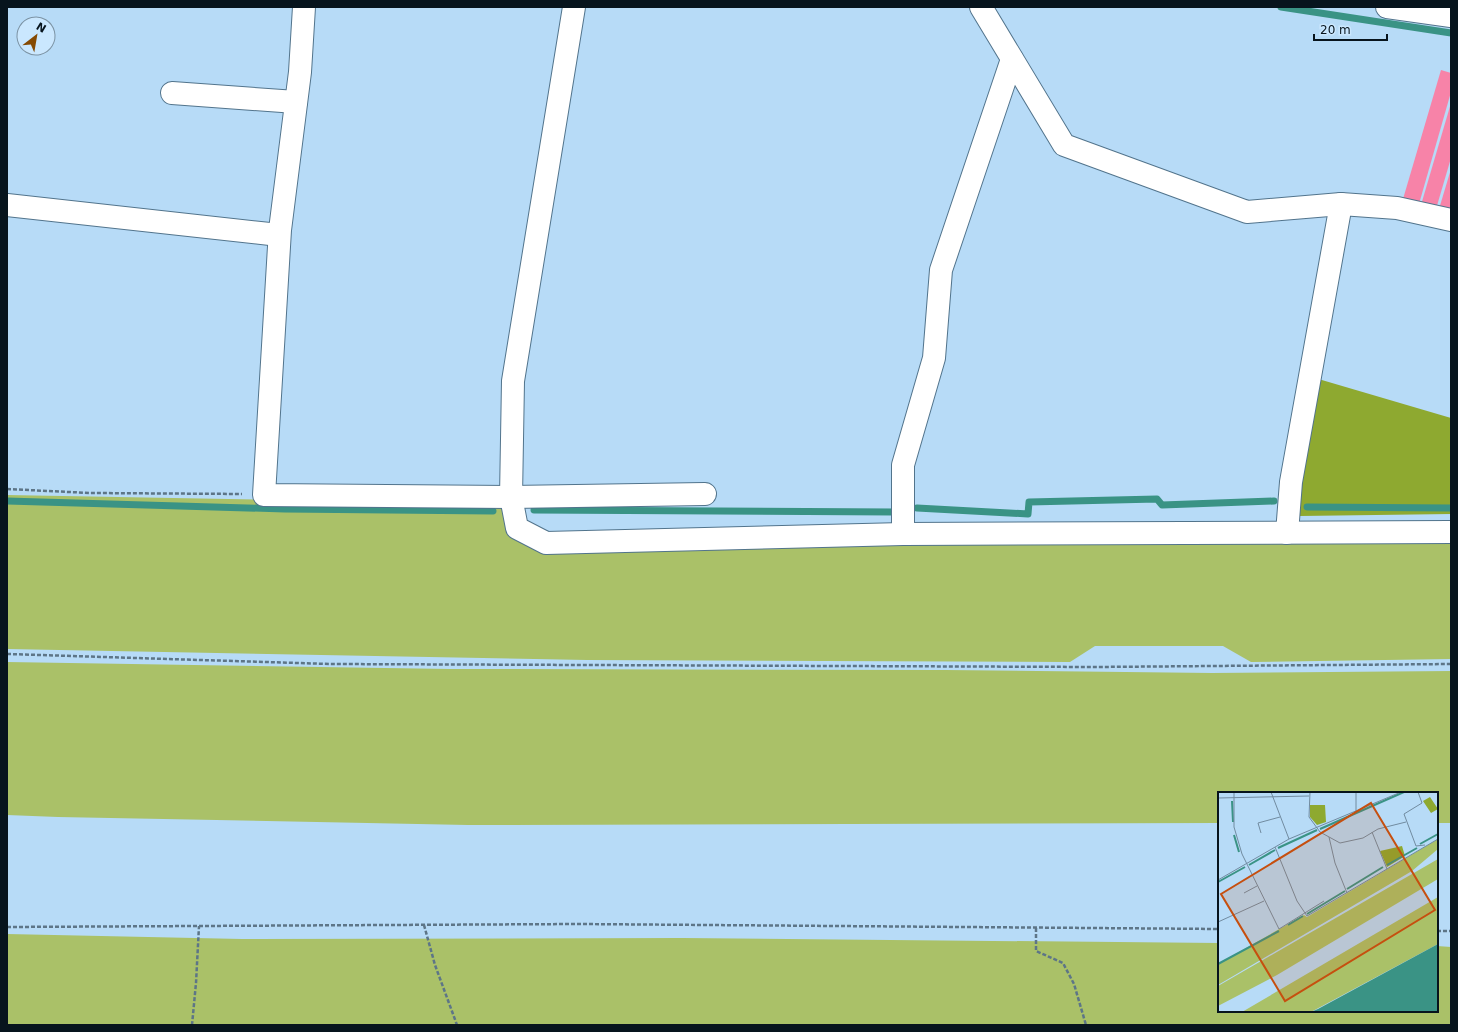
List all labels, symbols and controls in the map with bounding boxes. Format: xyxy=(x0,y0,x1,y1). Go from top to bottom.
north arrow xyxy=(16,16,56,56)
scale bar xyxy=(1314,16,1387,42)
text: N xyxy=(34,20,48,36)
text: 20 m xyxy=(1320,23,1351,37)
inset map xyxy=(1218,792,1438,1012)

